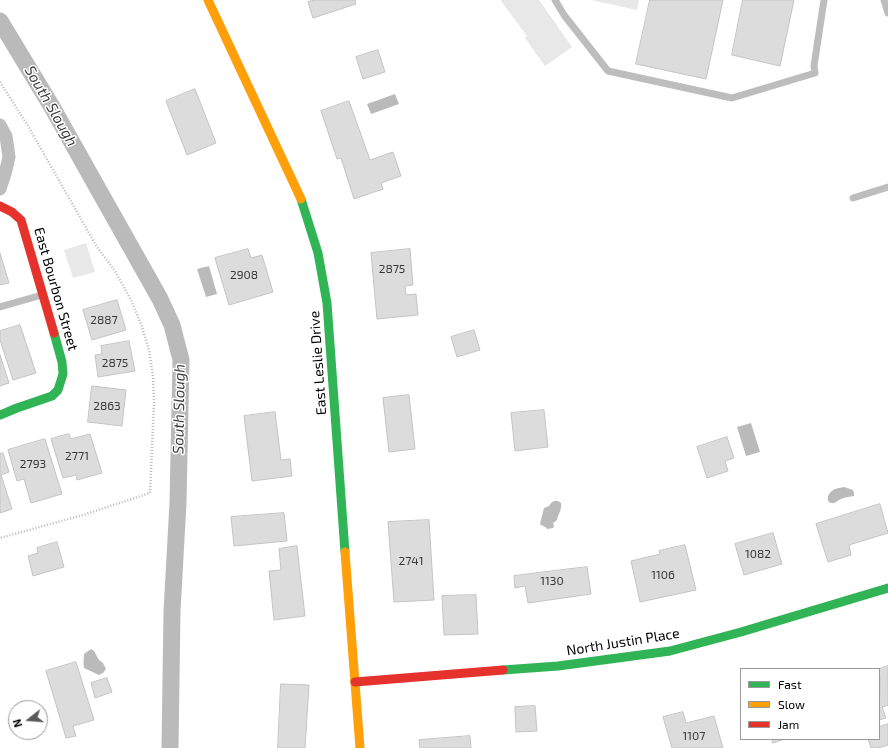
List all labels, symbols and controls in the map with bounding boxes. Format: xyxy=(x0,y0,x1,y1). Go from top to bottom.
water label: South Slough xyxy=(21,62,81,150)
street label: East Bourbon Street xyxy=(30,225,82,353)
house number: 2875 xyxy=(379,262,405,276)
house number: 2908 xyxy=(230,268,258,282)
street label: East Leslie Drive xyxy=(306,310,330,416)
house number: 2887 xyxy=(90,313,118,327)
house number: 2875 xyxy=(102,356,128,370)
water label: South Slough xyxy=(169,364,189,454)
house number: 2863 xyxy=(93,399,121,413)
house number: 2771 xyxy=(65,449,89,463)
house number: 2793 xyxy=(20,457,46,471)
house number: 1082 xyxy=(745,547,771,561)
house number: 2741 xyxy=(398,554,424,568)
house number: 1106 xyxy=(651,568,675,582)
house number: 1130 xyxy=(540,574,564,588)
street label: North Justin Place xyxy=(565,625,681,659)
legend xyxy=(740,668,880,740)
text: Fast xyxy=(778,677,801,691)
text: Slow xyxy=(778,697,805,711)
north arrow xyxy=(8,700,48,740)
text: Jam xyxy=(778,717,799,731)
text: N xyxy=(10,718,24,729)
house number: 1107 xyxy=(683,729,705,743)

